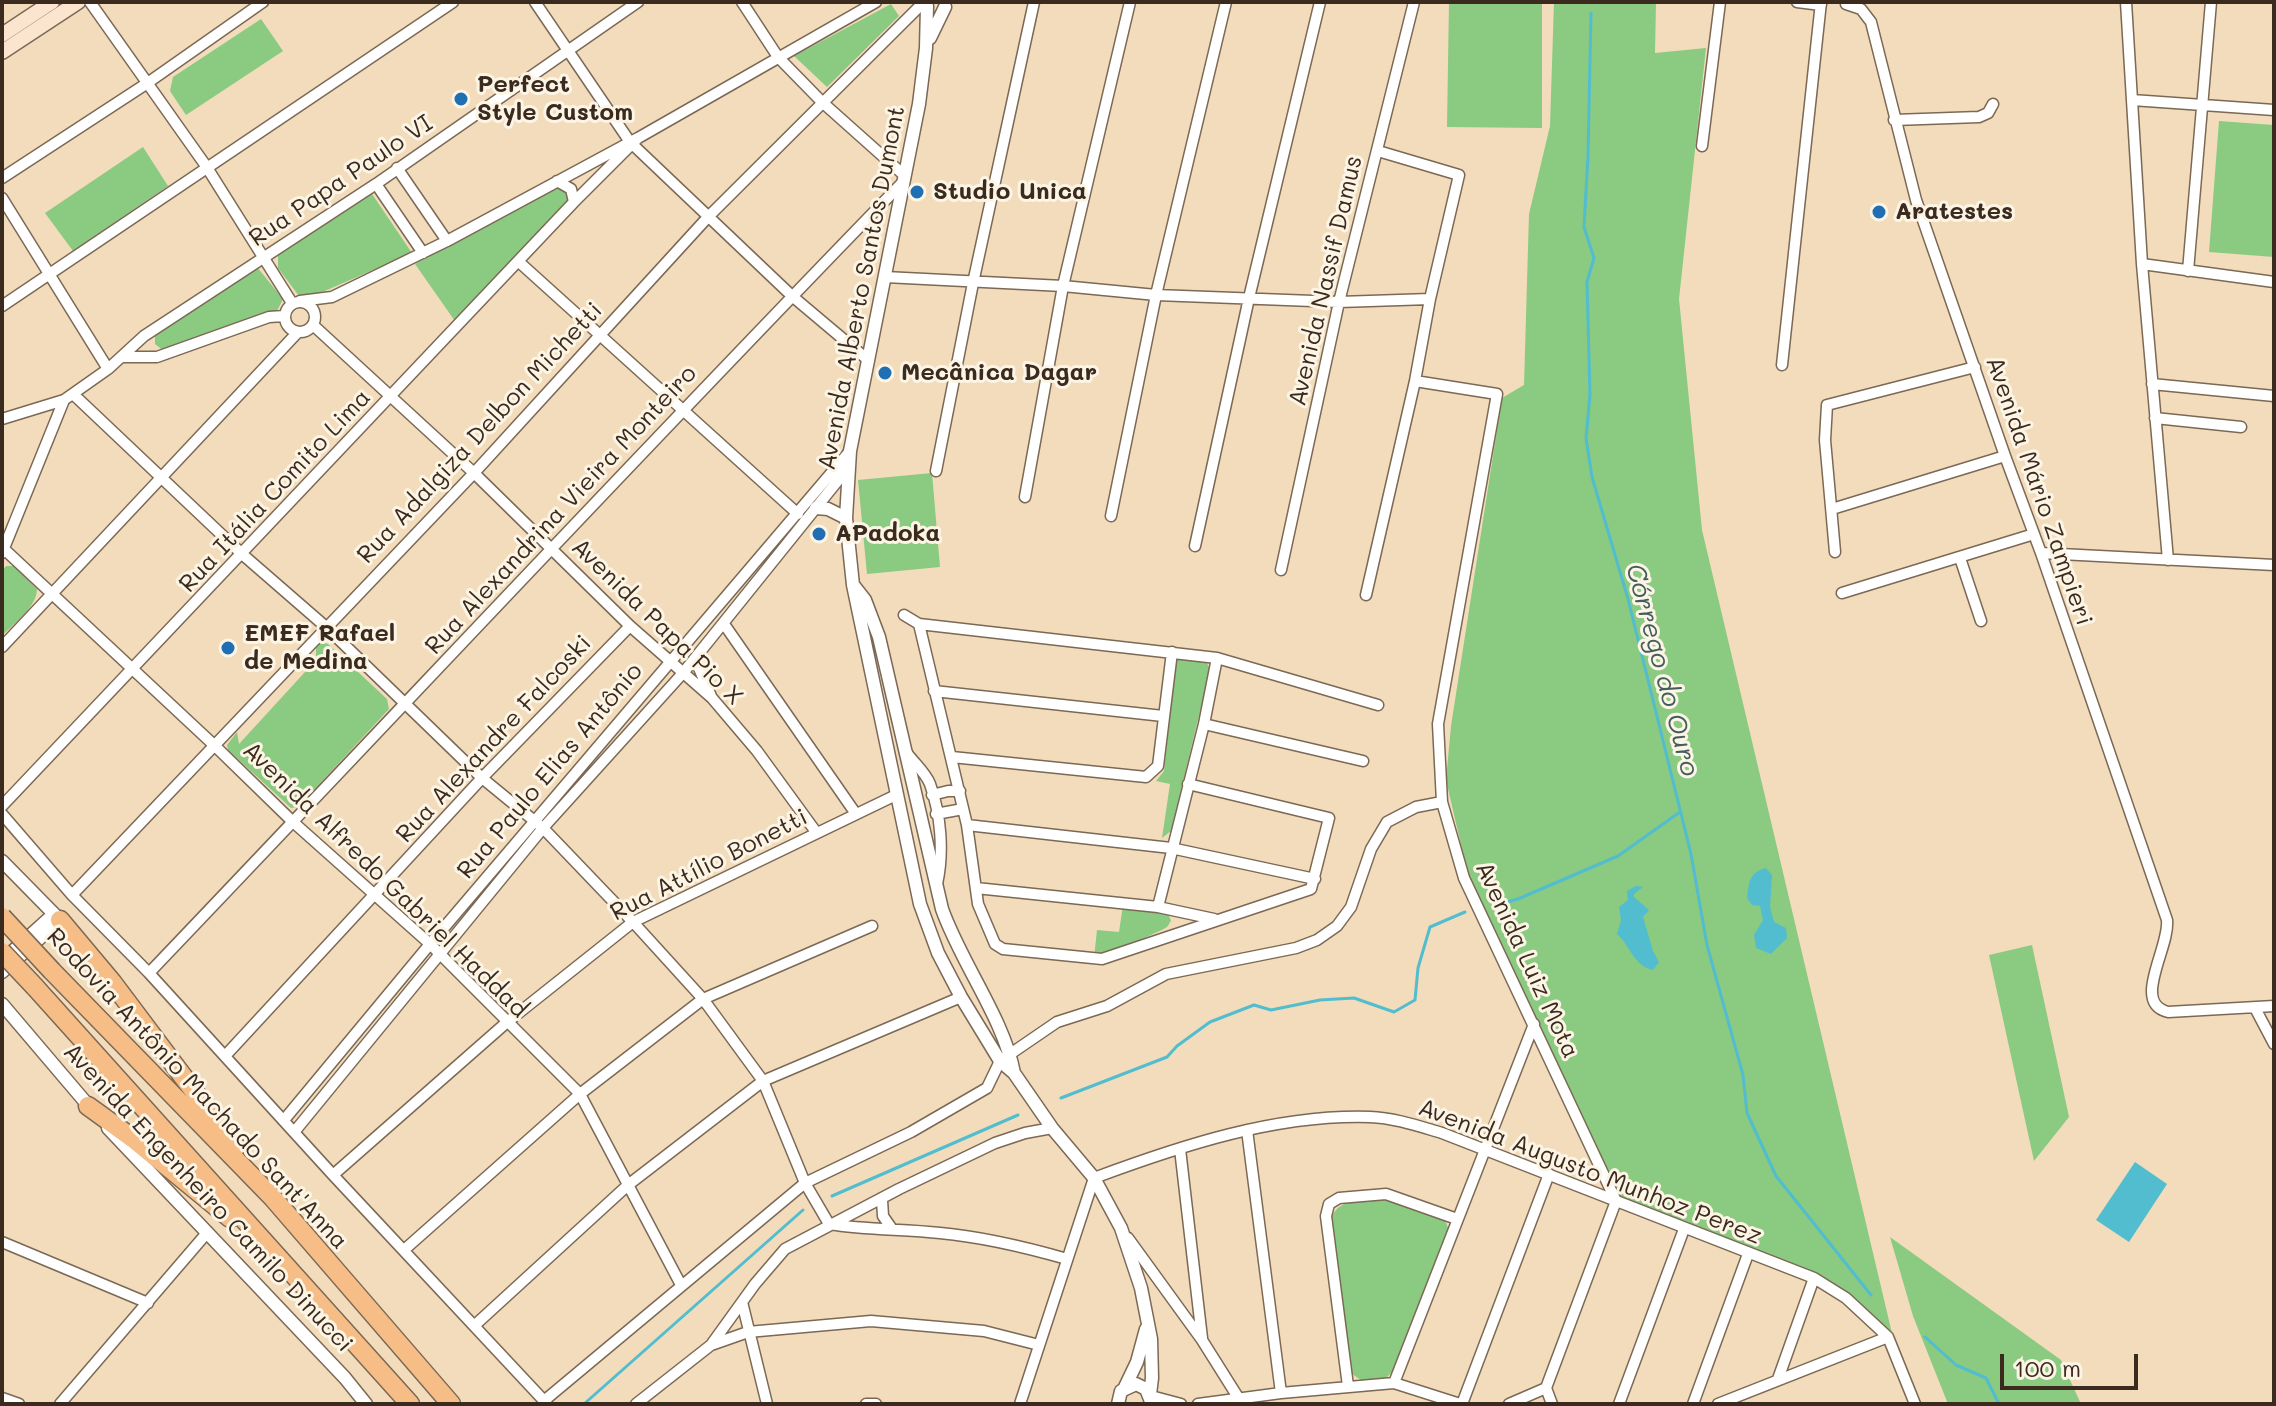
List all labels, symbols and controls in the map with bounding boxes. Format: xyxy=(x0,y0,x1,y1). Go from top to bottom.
place label: Perfect Style Custom xyxy=(477,71,633,127)
marker: Perfect Style Custom xyxy=(452,90,470,108)
street label: Avenida Alberto Santos Dumont xyxy=(813,104,911,472)
street label: Rua Papa Paulo VI xyxy=(244,109,438,253)
street label: Avenida Nassif Damus xyxy=(1283,153,1369,409)
place label: Studio Unica xyxy=(933,178,1087,206)
marker: Studio Unica xyxy=(908,183,926,201)
place label: Aratestes xyxy=(1895,198,2013,226)
marker: Aratestes xyxy=(1870,203,1888,221)
street label: Rua Adalgiza Delbon Michetti xyxy=(351,296,609,570)
street label: Avenida Mário Zampieri xyxy=(1979,353,2099,629)
street label: Rua Alexandrina Vieira Monteiro xyxy=(419,359,703,661)
place label: Mecânica Dagar xyxy=(901,359,1097,387)
marker: Mecânica Dagar xyxy=(876,364,894,382)
street label: Rua Itália Comito Lima xyxy=(173,383,377,599)
place label: APadoka xyxy=(835,520,940,548)
marker: APadoka xyxy=(810,525,828,543)
street label: Avenida Papa Pio X xyxy=(565,533,749,711)
water label: Córrego do Ouro xyxy=(1619,560,1705,780)
place label: EMEF Rafael de Medina xyxy=(244,620,395,676)
street label: Rua Alexandre Falcoski xyxy=(390,629,598,849)
marker: EMEF Rafael de Medina xyxy=(219,639,237,657)
street label: Rua Paulo Elias Antônio xyxy=(451,657,649,885)
street label: Avenida Alfredo Gabriel Haddad xyxy=(237,736,533,1024)
street label: Rua Attílio Bonetti xyxy=(606,803,812,927)
street label: Avenida Luiz Mota xyxy=(1469,857,1585,1063)
street label: Rodovia Antônio Machado Sant'Anna xyxy=(40,922,354,1256)
street label: Avenida Engenheiro Camilo Dinucci xyxy=(57,1038,359,1358)
street label: Avenida Augusto Munhoz Perez xyxy=(1414,1093,1766,1251)
scale bar xyxy=(2004,1338,2142,1388)
text: 100 m xyxy=(2014,1352,2081,1383)

